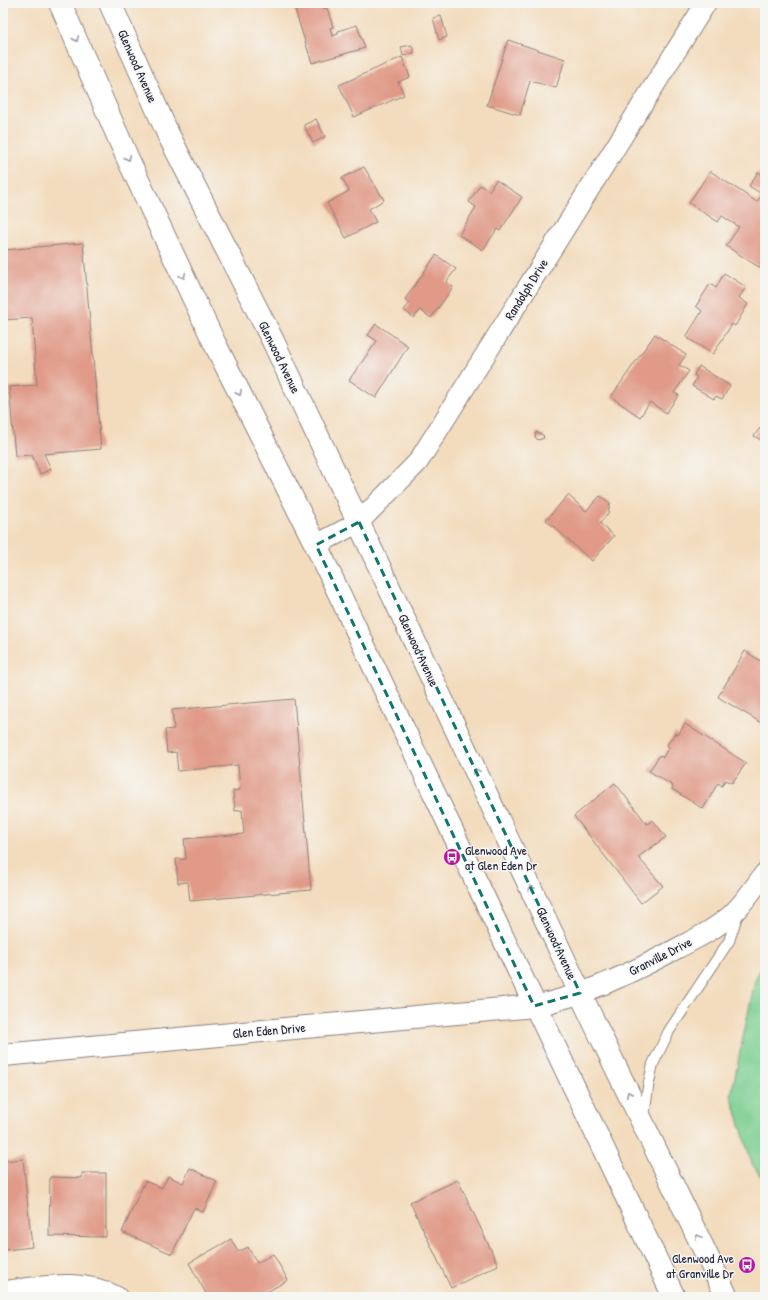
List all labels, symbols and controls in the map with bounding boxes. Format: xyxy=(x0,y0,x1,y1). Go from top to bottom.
street label: Glenwood Avenue xyxy=(114,27,162,105)
one-way arrow xyxy=(71,34,79,42)
one-way arrow xyxy=(123,154,131,161)
street label: Randolph Drive xyxy=(500,255,552,323)
one-way arrow xyxy=(178,271,186,279)
street label: Glenwood Avenue xyxy=(255,318,305,396)
one-way arrow xyxy=(234,389,242,396)
street label: Glenwood Avenue xyxy=(394,611,444,689)
one-way arrow xyxy=(473,767,481,775)
place label: Glenwood Ave at Glen Eden Dr xyxy=(465,841,537,874)
bus stop icon: Glenwood Ave at Glen Eden Dr xyxy=(442,847,462,867)
one-way arrow xyxy=(528,885,536,893)
street label: Glenwood Avenue xyxy=(532,904,582,982)
street label: Granville Drive xyxy=(625,932,695,980)
street label: Glen Eden Drive xyxy=(232,1018,306,1042)
one-way arrow xyxy=(626,1091,634,1099)
one-way arrow xyxy=(695,1233,703,1241)
place label: Glenwood Ave at Granville Dr xyxy=(666,1249,734,1282)
bus stop icon: Glenwood Ave at Granville Dr xyxy=(737,1255,757,1275)

